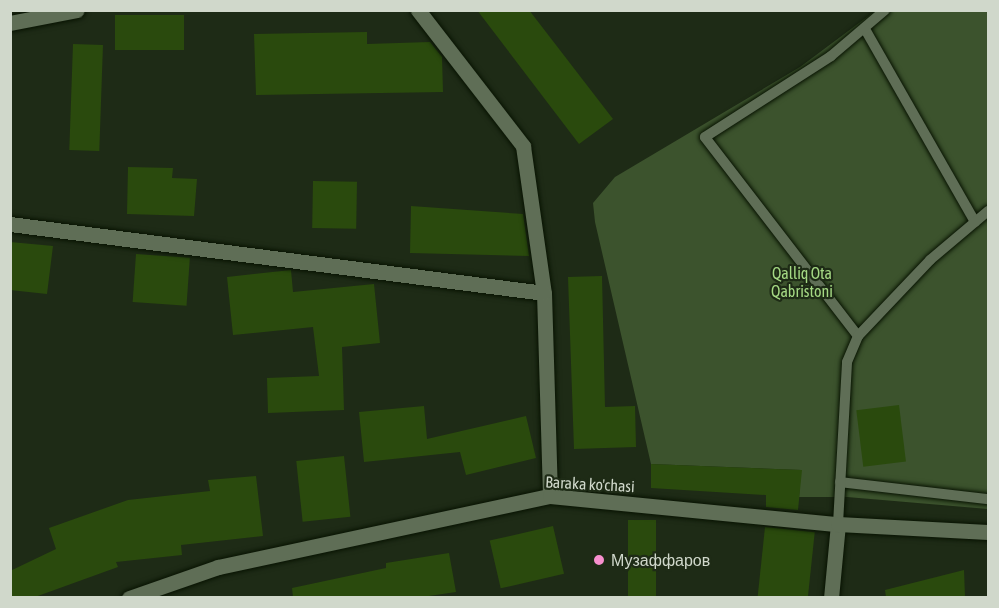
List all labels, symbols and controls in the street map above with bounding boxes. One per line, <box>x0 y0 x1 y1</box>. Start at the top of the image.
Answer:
park label: Qalliq Ota Qabristoni <box>771 263 833 301</box>
street label: Baraka ko'chasi <box>545 472 635 496</box>
place label: Музаффаров <box>611 550 710 570</box>
marker: Музаффаров <box>592 553 606 567</box>

